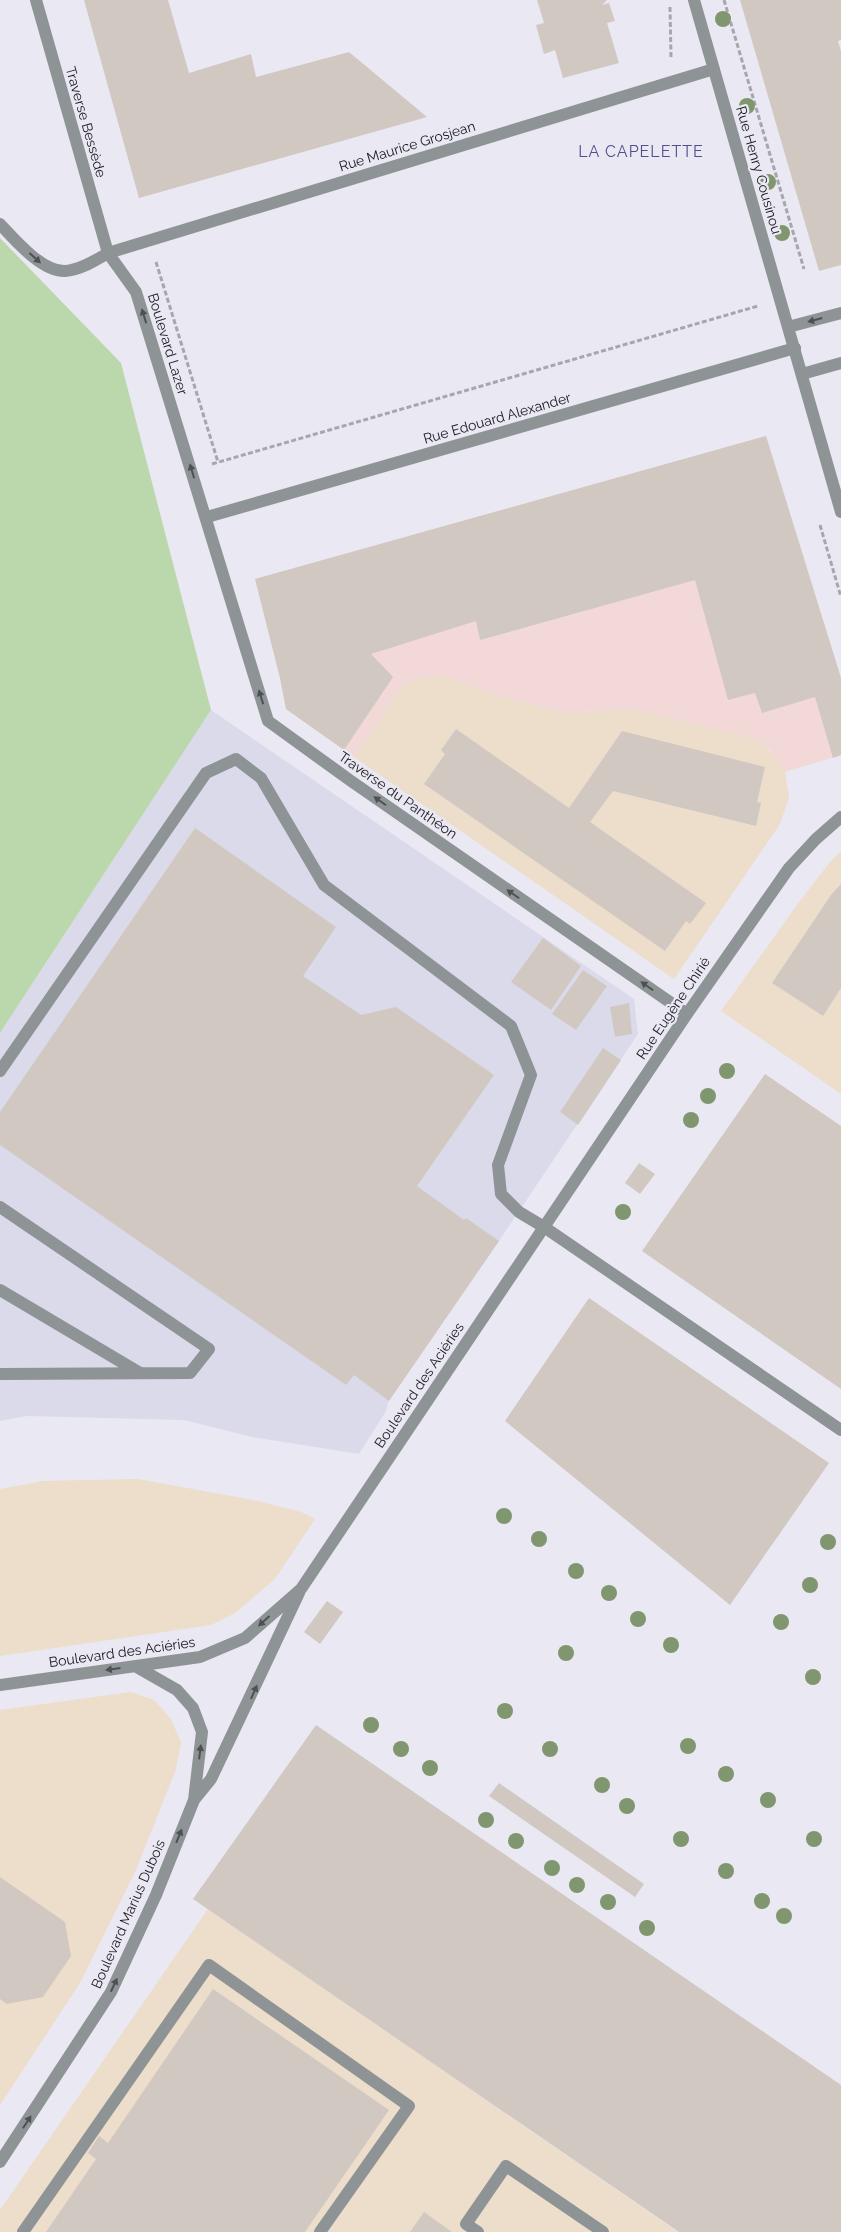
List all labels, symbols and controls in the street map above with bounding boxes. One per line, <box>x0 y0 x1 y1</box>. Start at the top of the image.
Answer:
street label: Traverse Bessède <box>63 65 109 179</box>
street label: Rue Henry Cousinou <box>733 104 785 236</box>
street label: Rue Maurice Grosjean <box>337 118 477 174</box>
district label: LA CAPELETTE <box>578 142 704 161</box>
one-way arrow <box>29 252 41 264</box>
street label: Boulevard Lazer <box>145 291 191 397</box>
one-way arrow <box>139 308 147 323</box>
one-way arrow <box>807 316 822 324</box>
street label: Rue Edouard Alexander <box>421 389 573 447</box>
one-way arrow <box>188 463 195 478</box>
one-way arrow <box>257 689 265 704</box>
street label: Traverse du Panthéon <box>336 748 460 842</box>
one-way arrow <box>373 796 387 806</box>
one-way arrow <box>507 889 520 899</box>
street label: Rue Eugène Chirié <box>633 954 713 1062</box>
one-way arrow <box>640 981 654 991</box>
street label: Boulevard des Aciéries <box>371 1319 467 1451</box>
one-way arrow <box>258 1616 271 1627</box>
street label: Boulevard des Aciéries <box>48 1634 196 1670</box>
one-way arrow <box>104 1665 120 1673</box>
one-way arrow <box>250 1685 258 1699</box>
one-way arrow <box>196 1743 204 1759</box>
one-way arrow <box>176 1829 184 1843</box>
street label: Boulevard Marius Dubois <box>88 1837 168 1991</box>
one-way arrow <box>110 1978 118 1992</box>
one-way arrow <box>23 2115 32 2129</box>

